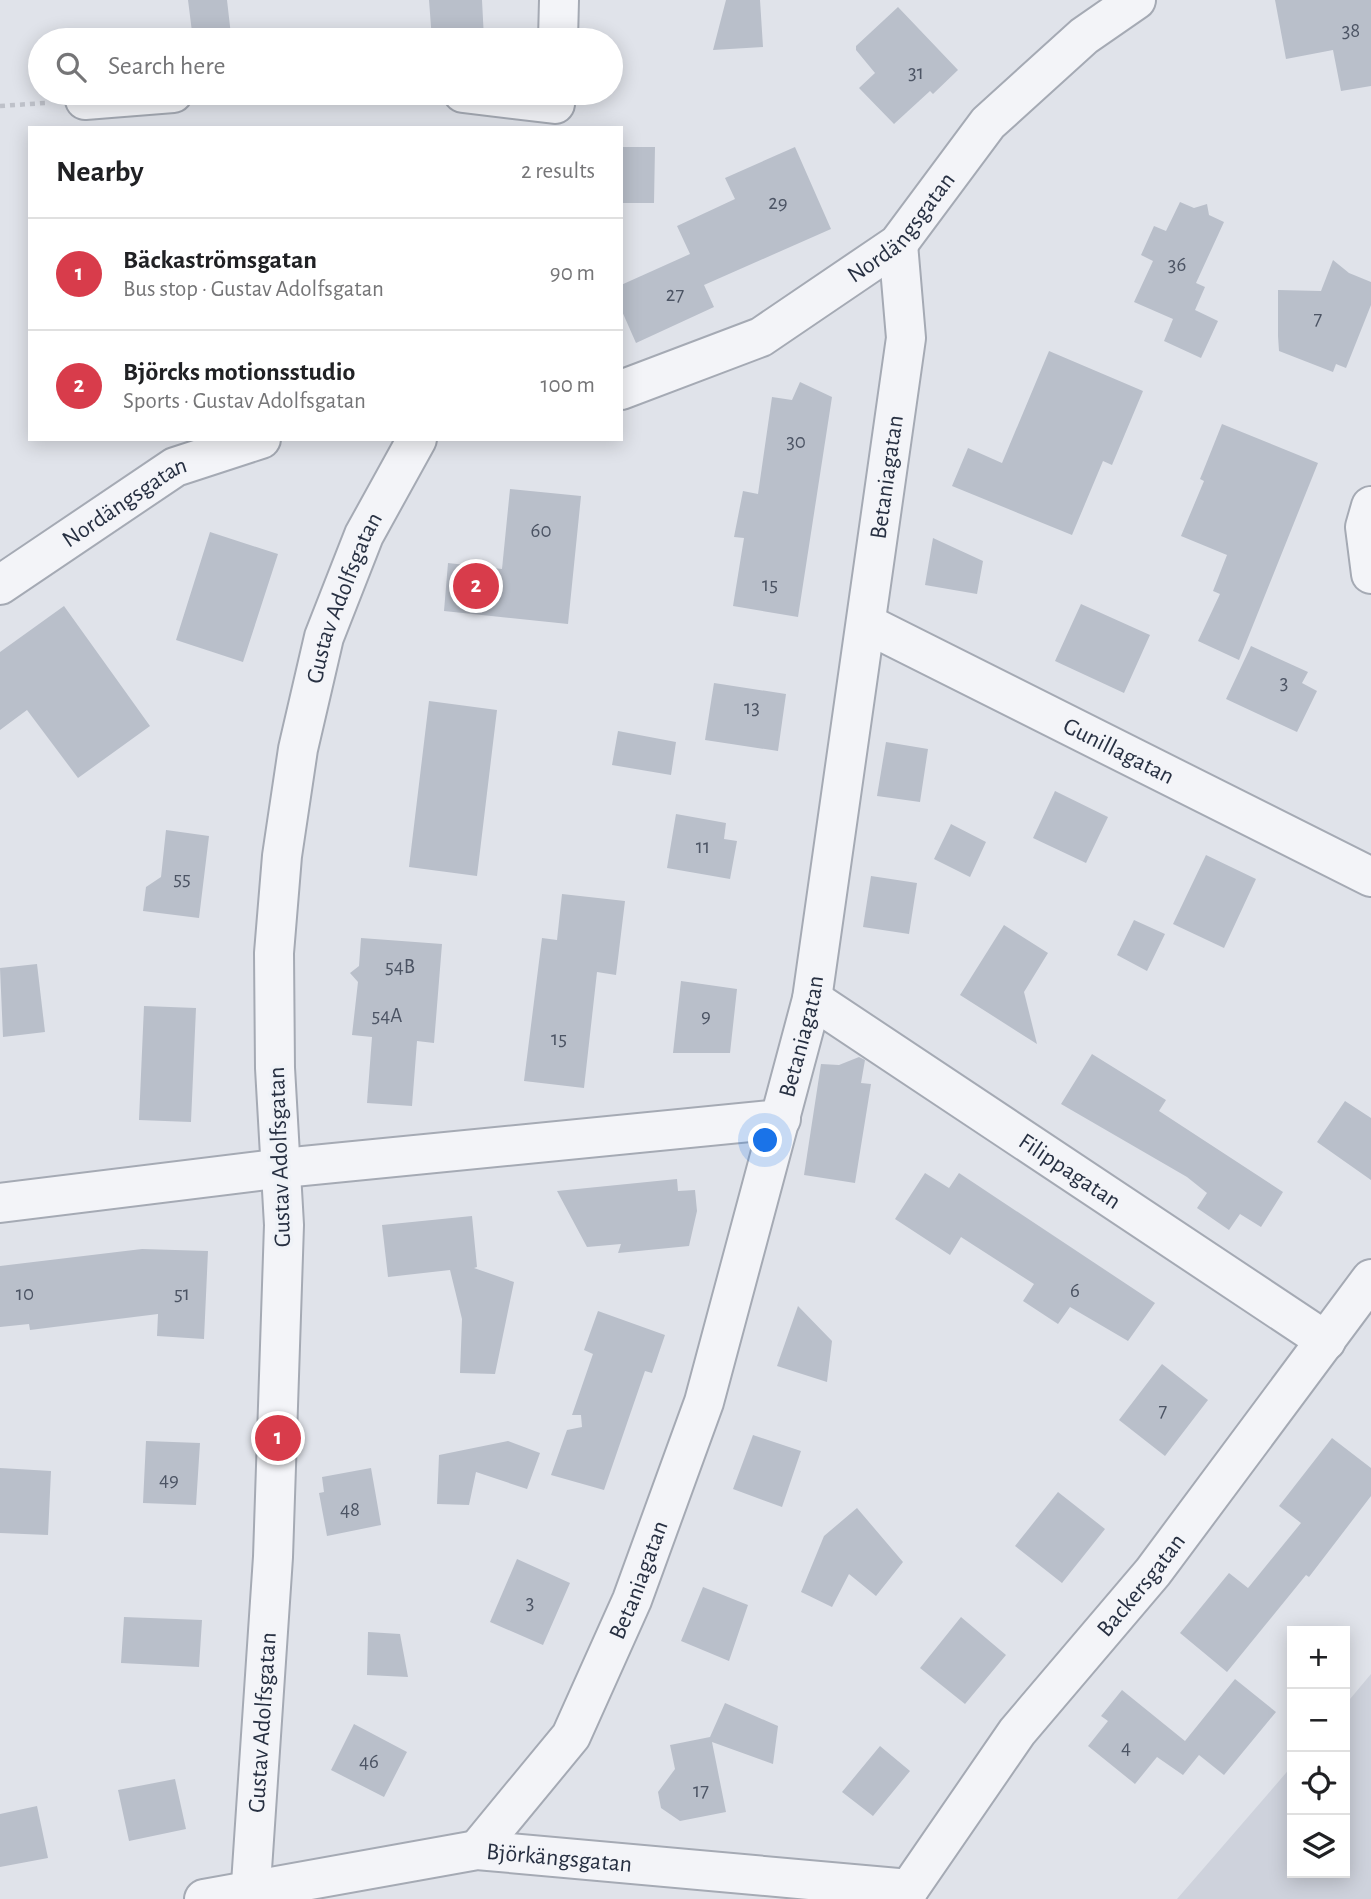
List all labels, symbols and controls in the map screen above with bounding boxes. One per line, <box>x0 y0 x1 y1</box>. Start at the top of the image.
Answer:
house number: 38 <box>1342 20 1360 41</box>
search box <box>28 28 623 105</box>
icon: search <box>52 48 90 86</box>
text: Search here <box>108 53 226 79</box>
house number: 31 <box>908 62 924 83</box>
text: Nearby <box>56 157 144 187</box>
text: 2 results <box>521 160 595 183</box>
street label: Nordängsgatan <box>843 168 960 288</box>
house number: 29 <box>768 192 788 213</box>
text: Bäckaströmsgatan <box>123 247 317 273</box>
house number: 36 <box>1168 254 1186 275</box>
text: 1 <box>75 262 83 285</box>
text: 90 m <box>550 262 595 285</box>
text: Bus stop · Gustav Adolfsgatan <box>123 278 384 301</box>
house number: 27 <box>666 284 684 305</box>
house number: 7 <box>1314 308 1323 329</box>
text: Björcks motionsstudio <box>123 359 355 385</box>
text: 2 <box>74 374 84 397</box>
text: 100 m <box>541 374 595 397</box>
text: Sports · Gustav Adolfsgatan <box>123 390 366 413</box>
street label: Betaniagatan <box>867 414 908 541</box>
house number: 30 <box>786 431 806 452</box>
street label: Nordängsgatan <box>58 453 190 552</box>
street label: Gustav Adolfsgatan <box>303 509 387 686</box>
house number: 60 <box>531 520 551 541</box>
pin: 2 <box>453 560 499 612</box>
house number: 15 <box>762 574 778 595</box>
house number: 3 <box>1280 672 1288 693</box>
house number: 13 <box>744 697 760 718</box>
street label: Gunillagatan <box>1059 714 1178 789</box>
house number: 11 <box>696 836 710 857</box>
house number: 55 <box>173 868 191 889</box>
house number: 54B <box>385 956 415 977</box>
street label: Betaniagatan <box>775 974 828 1100</box>
house number: 54A <box>371 1005 403 1026</box>
house number: 9 <box>701 1005 711 1026</box>
house number: 15 <box>551 1028 567 1049</box>
street label: Gustav Adolfsgatan <box>265 1066 295 1248</box>
your location <box>748 1123 782 1157</box>
street label: Filippagatan <box>1014 1129 1125 1214</box>
house number: 6 <box>1070 1280 1080 1301</box>
house number: 10 <box>16 1283 34 1304</box>
house number: 51 <box>174 1283 190 1304</box>
house number: 7 <box>1159 1400 1168 1421</box>
pin: 1 <box>255 1412 301 1464</box>
house number: 49 <box>159 1469 179 1490</box>
house number: 48 <box>340 1499 360 1520</box>
street label: Betaniagatan <box>605 1518 673 1643</box>
street label: Backersgatan <box>1093 1529 1190 1641</box>
house number: 3 <box>526 1592 534 1613</box>
map controls <box>1287 1626 1350 1878</box>
button: + <box>1287 1626 1350 1689</box>
street label: Gustav Adolfsgatan <box>245 1631 281 1813</box>
button: − <box>1287 1689 1350 1752</box>
house number: 4 <box>1121 1737 1131 1758</box>
house number: 46 <box>359 1751 379 1772</box>
button: locate <box>1287 1752 1350 1815</box>
house number: 17 <box>693 1780 709 1801</box>
button: layers <box>1287 1815 1350 1878</box>
street label: Björkängsgatan <box>485 1840 633 1877</box>

